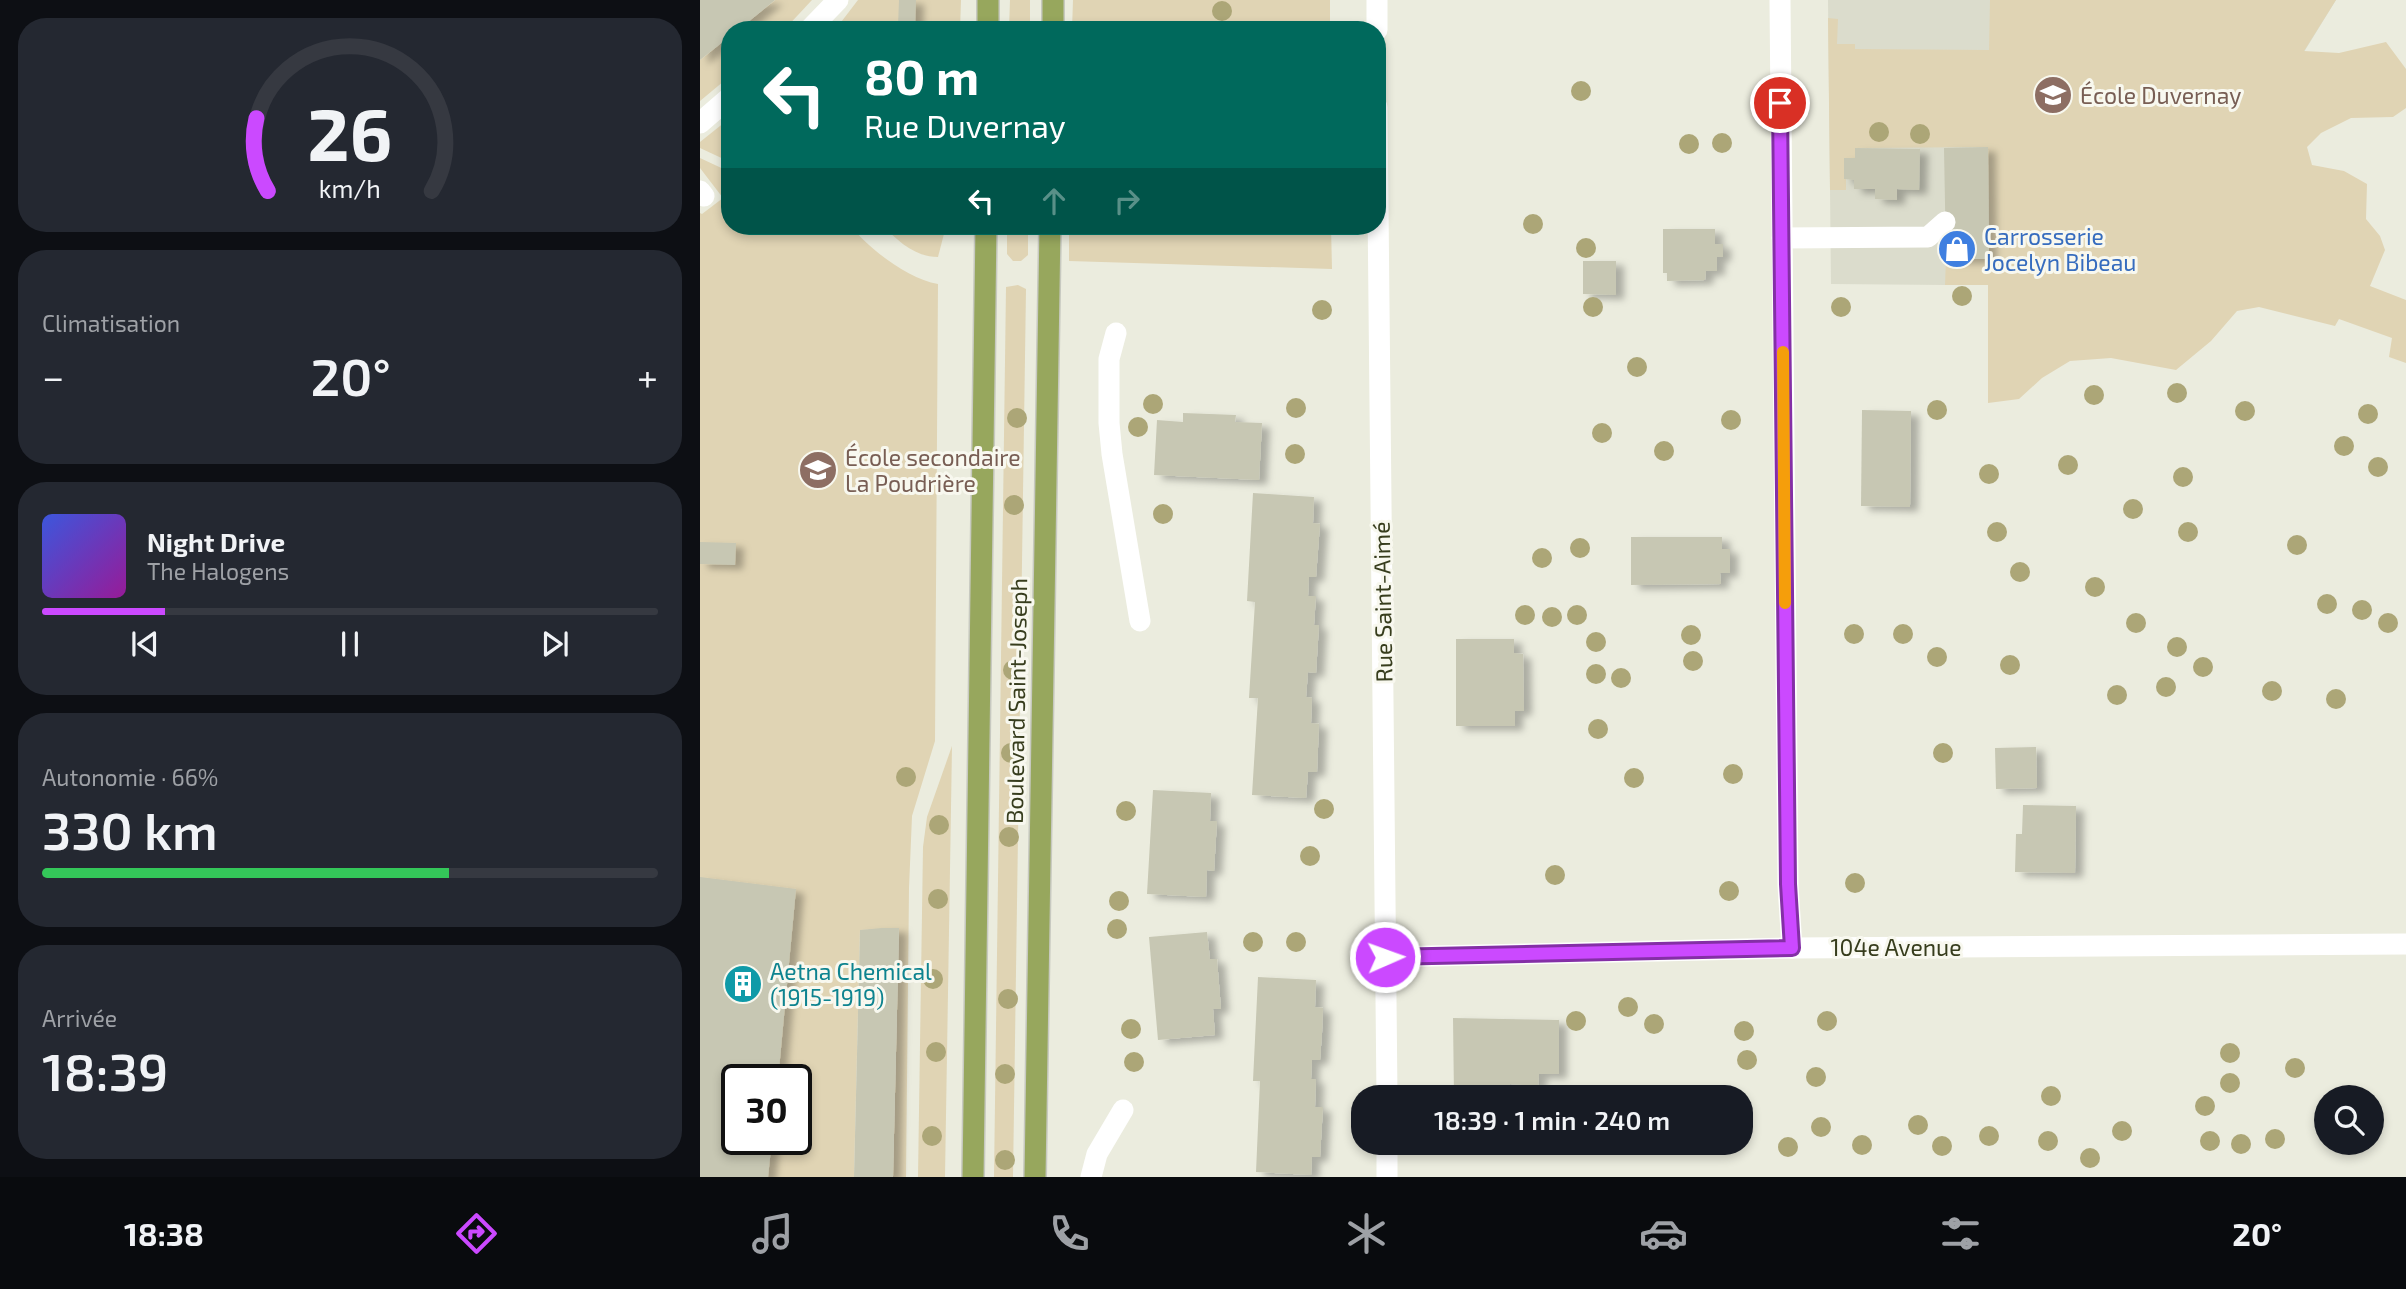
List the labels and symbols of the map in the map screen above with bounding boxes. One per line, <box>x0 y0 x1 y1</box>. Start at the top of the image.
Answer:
pin <box>1750 73 1810 133</box>
school or university icon: École Duvernay <box>2032 74 2074 116</box>
place label: École Duvernay <box>2080 81 2241 109</box>
place label: Carrosserie Jocelyn Bibeau <box>1984 222 2136 276</box>
shop icon: Carrosserie Jocelyn Bibeau <box>1936 228 1978 270</box>
place label: École secondaire La Poudrière <box>845 443 1021 497</box>
school or university icon: École secondaire La Poudrière <box>797 449 839 491</box>
street label: Rue Saint-Aimé <box>1367 521 1397 683</box>
street label: Boulevard Saint-Joseph <box>1000 578 1032 824</box>
position arrow <box>1348 920 1422 994</box>
street label: 104e Avenue <box>1830 933 1962 961</box>
place label: Aetna Chemical (1915-1919) <box>770 957 932 1011</box>
building icon: Aetna Chemical (1915-1919) <box>722 963 764 1005</box>
speed limit sign: 30 <box>721 1064 812 1155</box>

